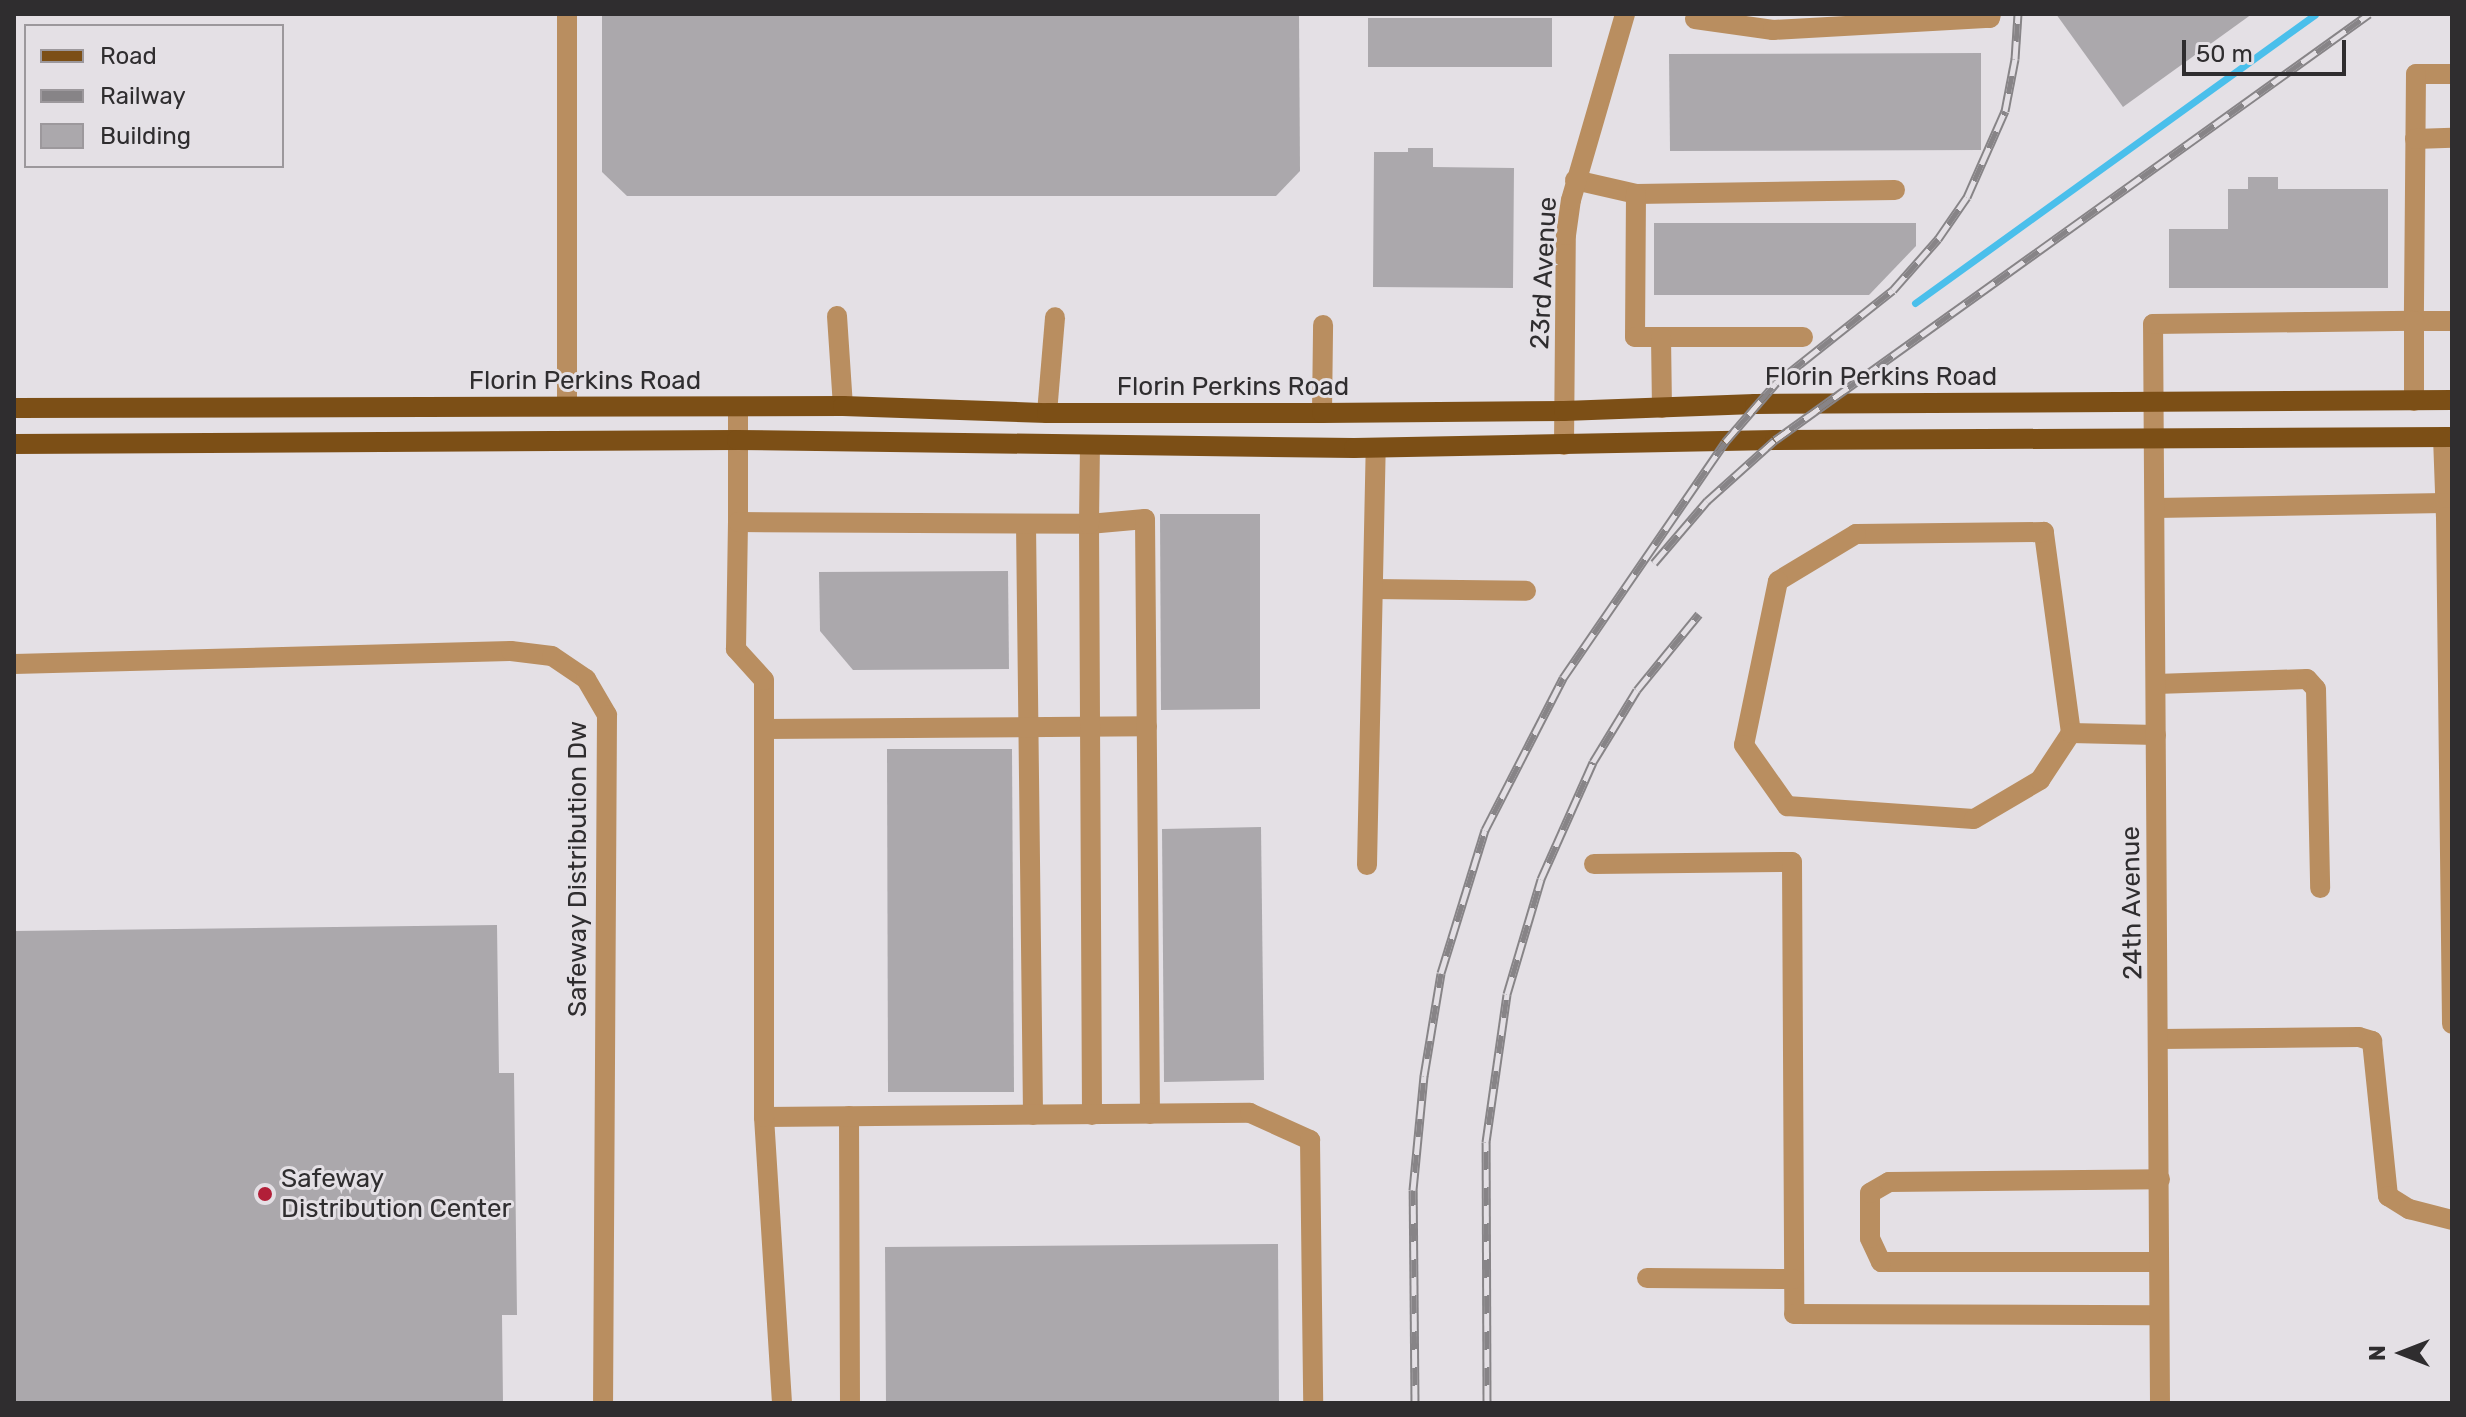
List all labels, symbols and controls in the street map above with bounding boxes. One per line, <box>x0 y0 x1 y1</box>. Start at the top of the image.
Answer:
legend <box>24 24 284 168</box>
scale bar <box>2186 24 2350 74</box>
text: 50 m <box>2196 40 2253 68</box>
text: Road <box>100 42 157 70</box>
text: Railway <box>100 82 186 110</box>
text: Building <box>100 122 191 150</box>
street label: 23rd Avenue <box>1524 196 1564 350</box>
street label: Florin Perkins Road <box>1765 361 1997 393</box>
street label: Florin Perkins Road <box>469 365 701 397</box>
street label: Florin Perkins Road <box>1117 371 1349 403</box>
street label: Safeway Distribution Dw <box>562 721 594 1017</box>
street label: 24th Avenue <box>2115 825 2149 981</box>
place label: Safeway Distribution Center <box>281 1163 511 1224</box>
marker: Safeway Distribution Center <box>256 1185 274 1203</box>
north arrow <box>2362 1313 2442 1393</box>
text: N <box>2364 1345 2391 1361</box>

